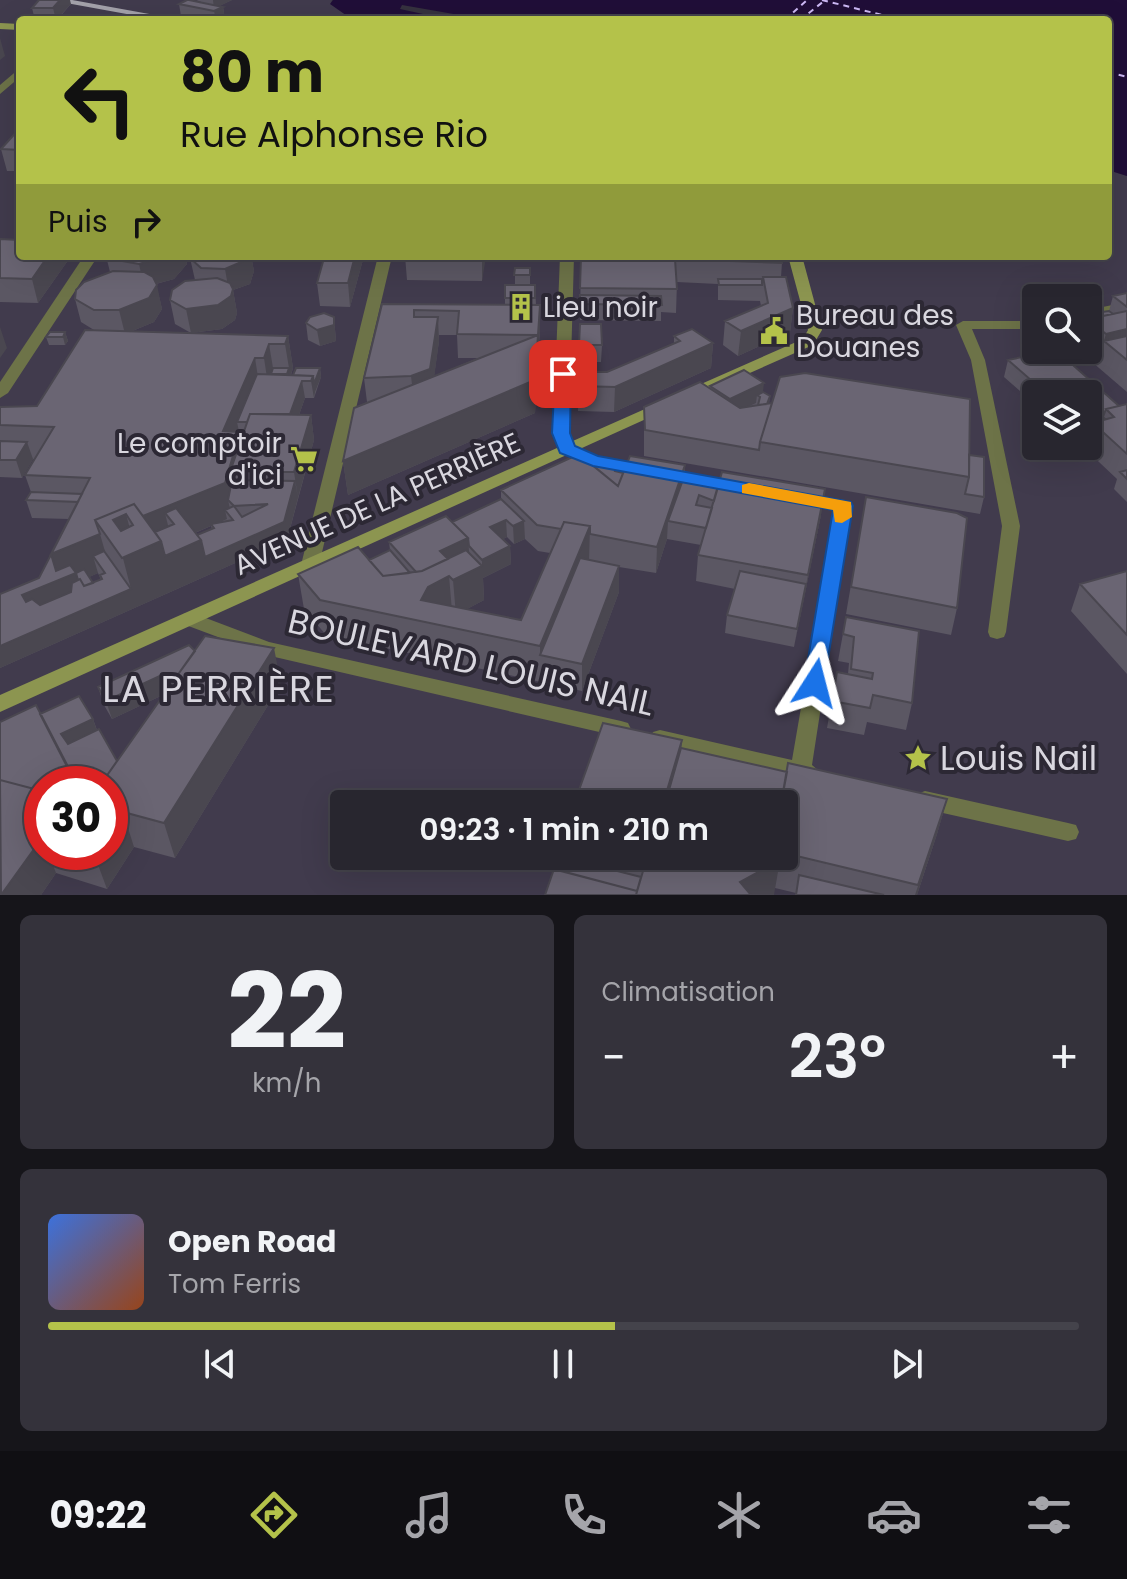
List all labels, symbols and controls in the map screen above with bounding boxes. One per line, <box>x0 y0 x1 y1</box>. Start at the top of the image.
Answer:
text: 80 m <box>180 33 324 112</box>
icon: left <box>48 48 152 152</box>
text: Rue Alphonse Rio <box>180 109 488 160</box>
text: Puis <box>48 200 108 243</box>
icon: right <box>124 200 168 244</box>
map controls <box>1022 284 1102 460</box>
button: search <box>1022 284 1102 364</box>
place label: Lieu noir <box>543 288 658 327</box>
building icon: Lieu noir <box>506 292 536 322</box>
place label: Bureau des Douanes <box>796 296 954 367</box>
public building icon: Bureau des Douanes <box>759 316 789 346</box>
pin <box>529 340 597 408</box>
icon: arrive <box>541 352 585 396</box>
button: layers <box>1022 380 1102 460</box>
street label: AVENUE DE LA PERRIÈRE <box>227 423 527 585</box>
place label: Le comptoir d'ici <box>117 424 282 495</box>
supermarket icon: Le comptoir d'ici <box>289 444 319 474</box>
street label: BOULEVARD LOUIS NAIL <box>283 597 659 728</box>
position arrow <box>773 641 857 725</box>
district label: LA PERRIÈRE <box>102 662 336 715</box>
place label: Louis Nail <box>940 734 1097 782</box>
place icon: Louis Nail <box>903 743 933 773</box>
speed limit sign: 30 <box>24 766 128 870</box>
text: 09:23 · 1 min · 210 m <box>419 808 709 851</box>
text: 22 <box>227 939 346 1084</box>
text: Climatisation <box>602 974 775 1010</box>
text: 23° <box>789 1015 886 1099</box>
text: − <box>602 1027 626 1088</box>
text: + <box>1049 1027 1079 1088</box>
text: km/h <box>252 1065 321 1101</box>
text: Open Road <box>168 1220 336 1263</box>
text: Tom Ferris <box>168 1266 301 1302</box>
icon: previous <box>198 1342 242 1386</box>
icon: pause <box>541 1342 585 1386</box>
icon: next <box>885 1342 929 1386</box>
icon: directions <box>246 1487 302 1543</box>
icon: music <box>401 1487 457 1543</box>
icon: phone <box>556 1487 612 1543</box>
icon: climate <box>711 1487 767 1543</box>
icon: car <box>866 1487 922 1543</box>
icon: filters <box>1021 1487 1077 1543</box>
text: 09:22 <box>50 1490 147 1541</box>

